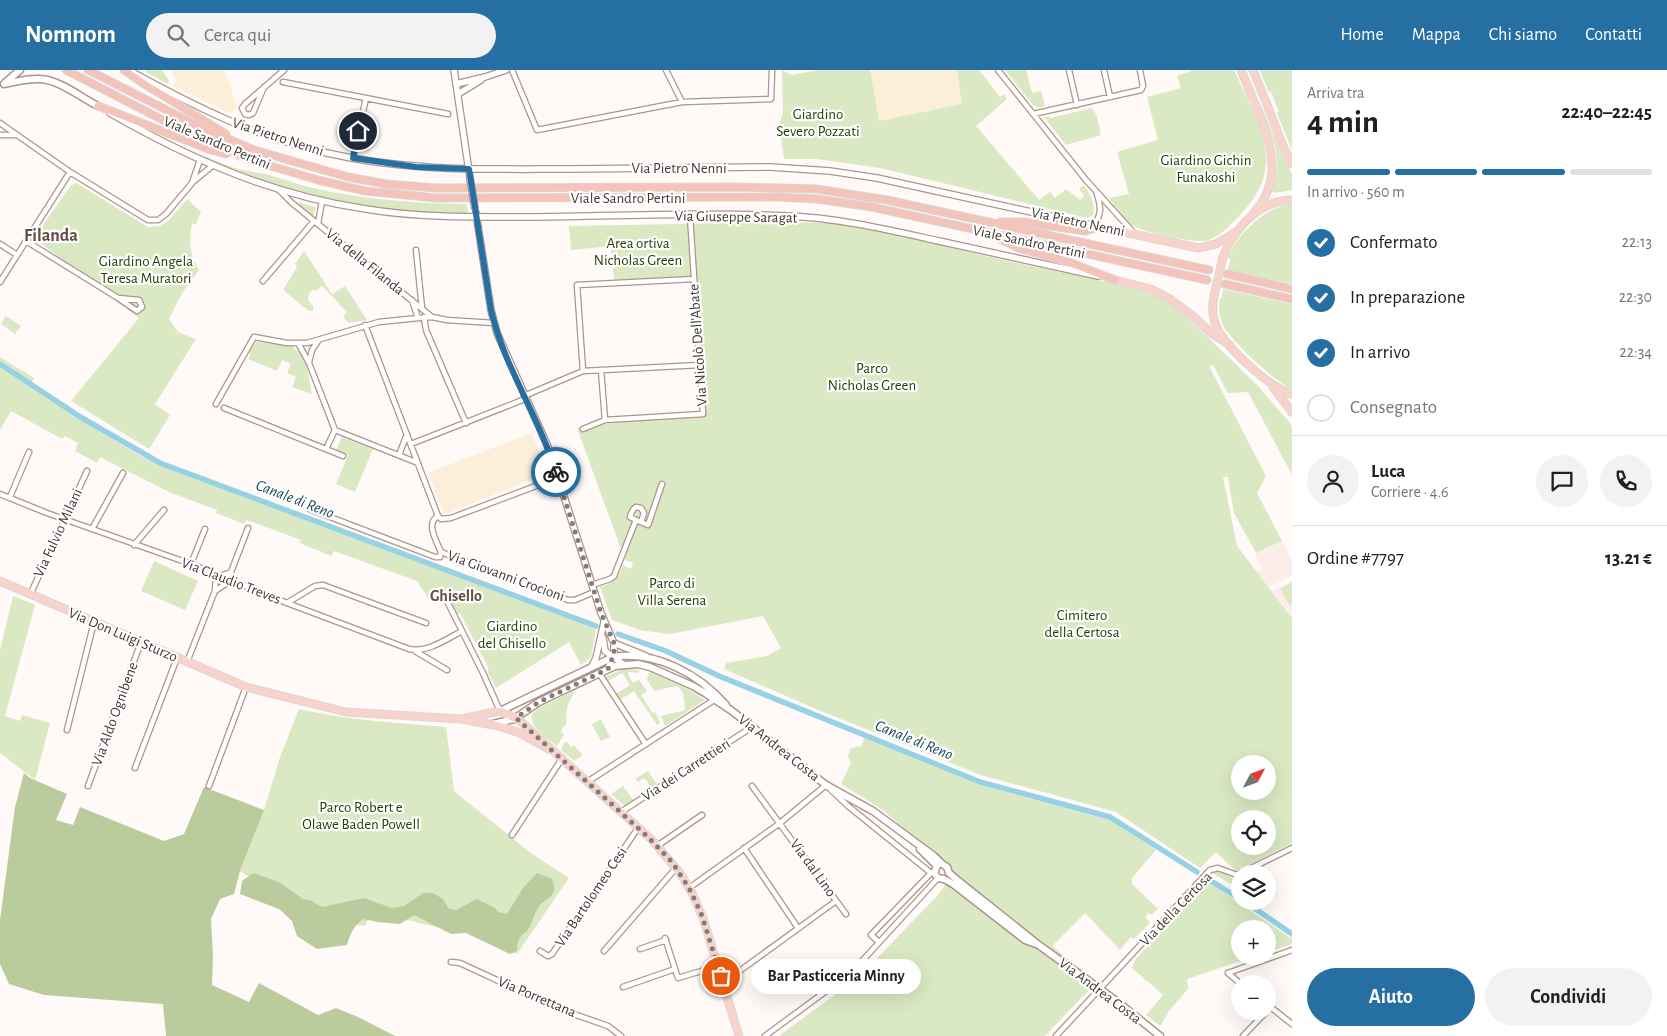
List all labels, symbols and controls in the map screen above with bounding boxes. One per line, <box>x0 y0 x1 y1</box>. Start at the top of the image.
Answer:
search box <box>146 13 496 58</box>
icon: search <box>164 21 192 49</box>
text: Nomnom <box>25 23 116 47</box>
text: Cerca qui <box>204 26 271 45</box>
text: Home <box>1340 26 1384 44</box>
text: Mappa <box>1412 26 1461 44</box>
text: Chi siamo <box>1489 26 1557 44</box>
text: Contatti <box>1585 26 1642 44</box>
text: Arriva tra <box>1307 85 1364 101</box>
text: 22:40–22:45 <box>1562 103 1652 122</box>
text: 4 min <box>1307 106 1379 138</box>
park label: Giardino Severo Pozzati <box>776 107 860 139</box>
pin <box>337 110 379 152</box>
street label: Viale Sandro Pertini <box>161 114 273 172</box>
street label: Via Pietro Nenni <box>230 115 326 159</box>
icon: home <box>344 117 372 145</box>
park label: Giardino Gichin Funakoshi <box>1161 153 1251 185</box>
street label: Via Pietro Nenni <box>631 161 727 176</box>
text: In arrivo · 560 m <box>1307 184 1405 200</box>
street label: Viale Sandro Pertini <box>571 191 685 206</box>
street label: Via Pietro Nenni <box>1030 205 1126 239</box>
street label: Via Giuseppe Saragat <box>674 208 798 226</box>
street label: Viale Sandro Pertini <box>971 223 1087 261</box>
street label: Via della Filanda <box>323 226 407 298</box>
district label: Filanda <box>24 227 78 245</box>
icon: check <box>1307 229 1335 257</box>
text: Confermato <box>1350 233 1438 252</box>
text: 22:13 <box>1622 234 1652 250</box>
park label: Area ortiva Nicholas Green <box>594 236 682 268</box>
park label: Giardino Angela Teresa Muratori <box>99 254 193 286</box>
street label: Via Nicolò Dell'Abate <box>686 283 710 407</box>
icon: check <box>1307 284 1335 312</box>
text: In preparazione <box>1350 288 1465 307</box>
text: 22:30 <box>1619 289 1652 305</box>
icon: check <box>1307 339 1335 367</box>
text: In arrivo <box>1350 343 1410 362</box>
text: 22:34 <box>1619 344 1652 360</box>
park label: Parco Nicholas Green <box>828 361 916 393</box>
text: Consegnato <box>1350 398 1437 417</box>
courier <box>531 447 581 497</box>
button: person <box>1307 455 1359 507</box>
button: chat <box>1536 455 1588 507</box>
button: phone <box>1600 455 1652 507</box>
icon: bike <box>542 458 570 486</box>
text: Luca <box>1371 462 1405 481</box>
water label: Canale di Reno <box>254 477 337 521</box>
text: Corriere · 4.6 <box>1371 484 1449 500</box>
street label: Via Fulvio Milani <box>31 486 85 580</box>
street label: Via Giovanni Crocioni <box>446 548 566 604</box>
text: Ordine #7797 <box>1307 549 1404 568</box>
text: 13.21 € <box>1605 549 1652 568</box>
street label: Via Claudio Treves <box>179 555 283 607</box>
park label: Parco di Villa Serena <box>637 576 707 608</box>
district label: Ghisello <box>430 588 482 604</box>
street label: Via Don Luigi Sturzo <box>66 605 180 665</box>
park label: Cimitero della Certosa <box>1044 608 1120 640</box>
park label: Giardino del Ghisello <box>478 619 546 651</box>
street label: Via Aldo Ognibene <box>89 660 141 768</box>
street label: Via Andrea Costa <box>735 712 823 784</box>
water label: Canale di Reno <box>873 717 956 763</box>
street label: Via dei Carrettieri <box>639 736 733 804</box>
north arrow <box>1231 755 1276 800</box>
map controls <box>1231 755 1276 1020</box>
park label: Parco Robert e Olawe Baden Powell <box>302 800 420 832</box>
button: locate <box>1231 810 1276 855</box>
street label: Via dal Lino <box>787 836 839 900</box>
street label: Via Bartolomeo Cesi <box>552 845 630 949</box>
button: layers <box>1231 865 1276 910</box>
street label: Via della Certosa <box>1137 869 1215 949</box>
button: + <box>1231 920 1276 965</box>
pin <box>700 955 742 997</box>
street label: Via Andrea Costa <box>1056 955 1144 1027</box>
callout: Bar Pasticceria Minny <box>751 958 921 994</box>
icon: bag <box>707 962 735 990</box>
text: Bar Pasticceria Minny <box>767 968 905 984</box>
button: Aiuto <box>1307 968 1475 1026</box>
button: Condividi <box>1485 968 1652 1026</box>
street label: Via Porrettana <box>496 974 578 1020</box>
button: − <box>1231 975 1276 1020</box>

